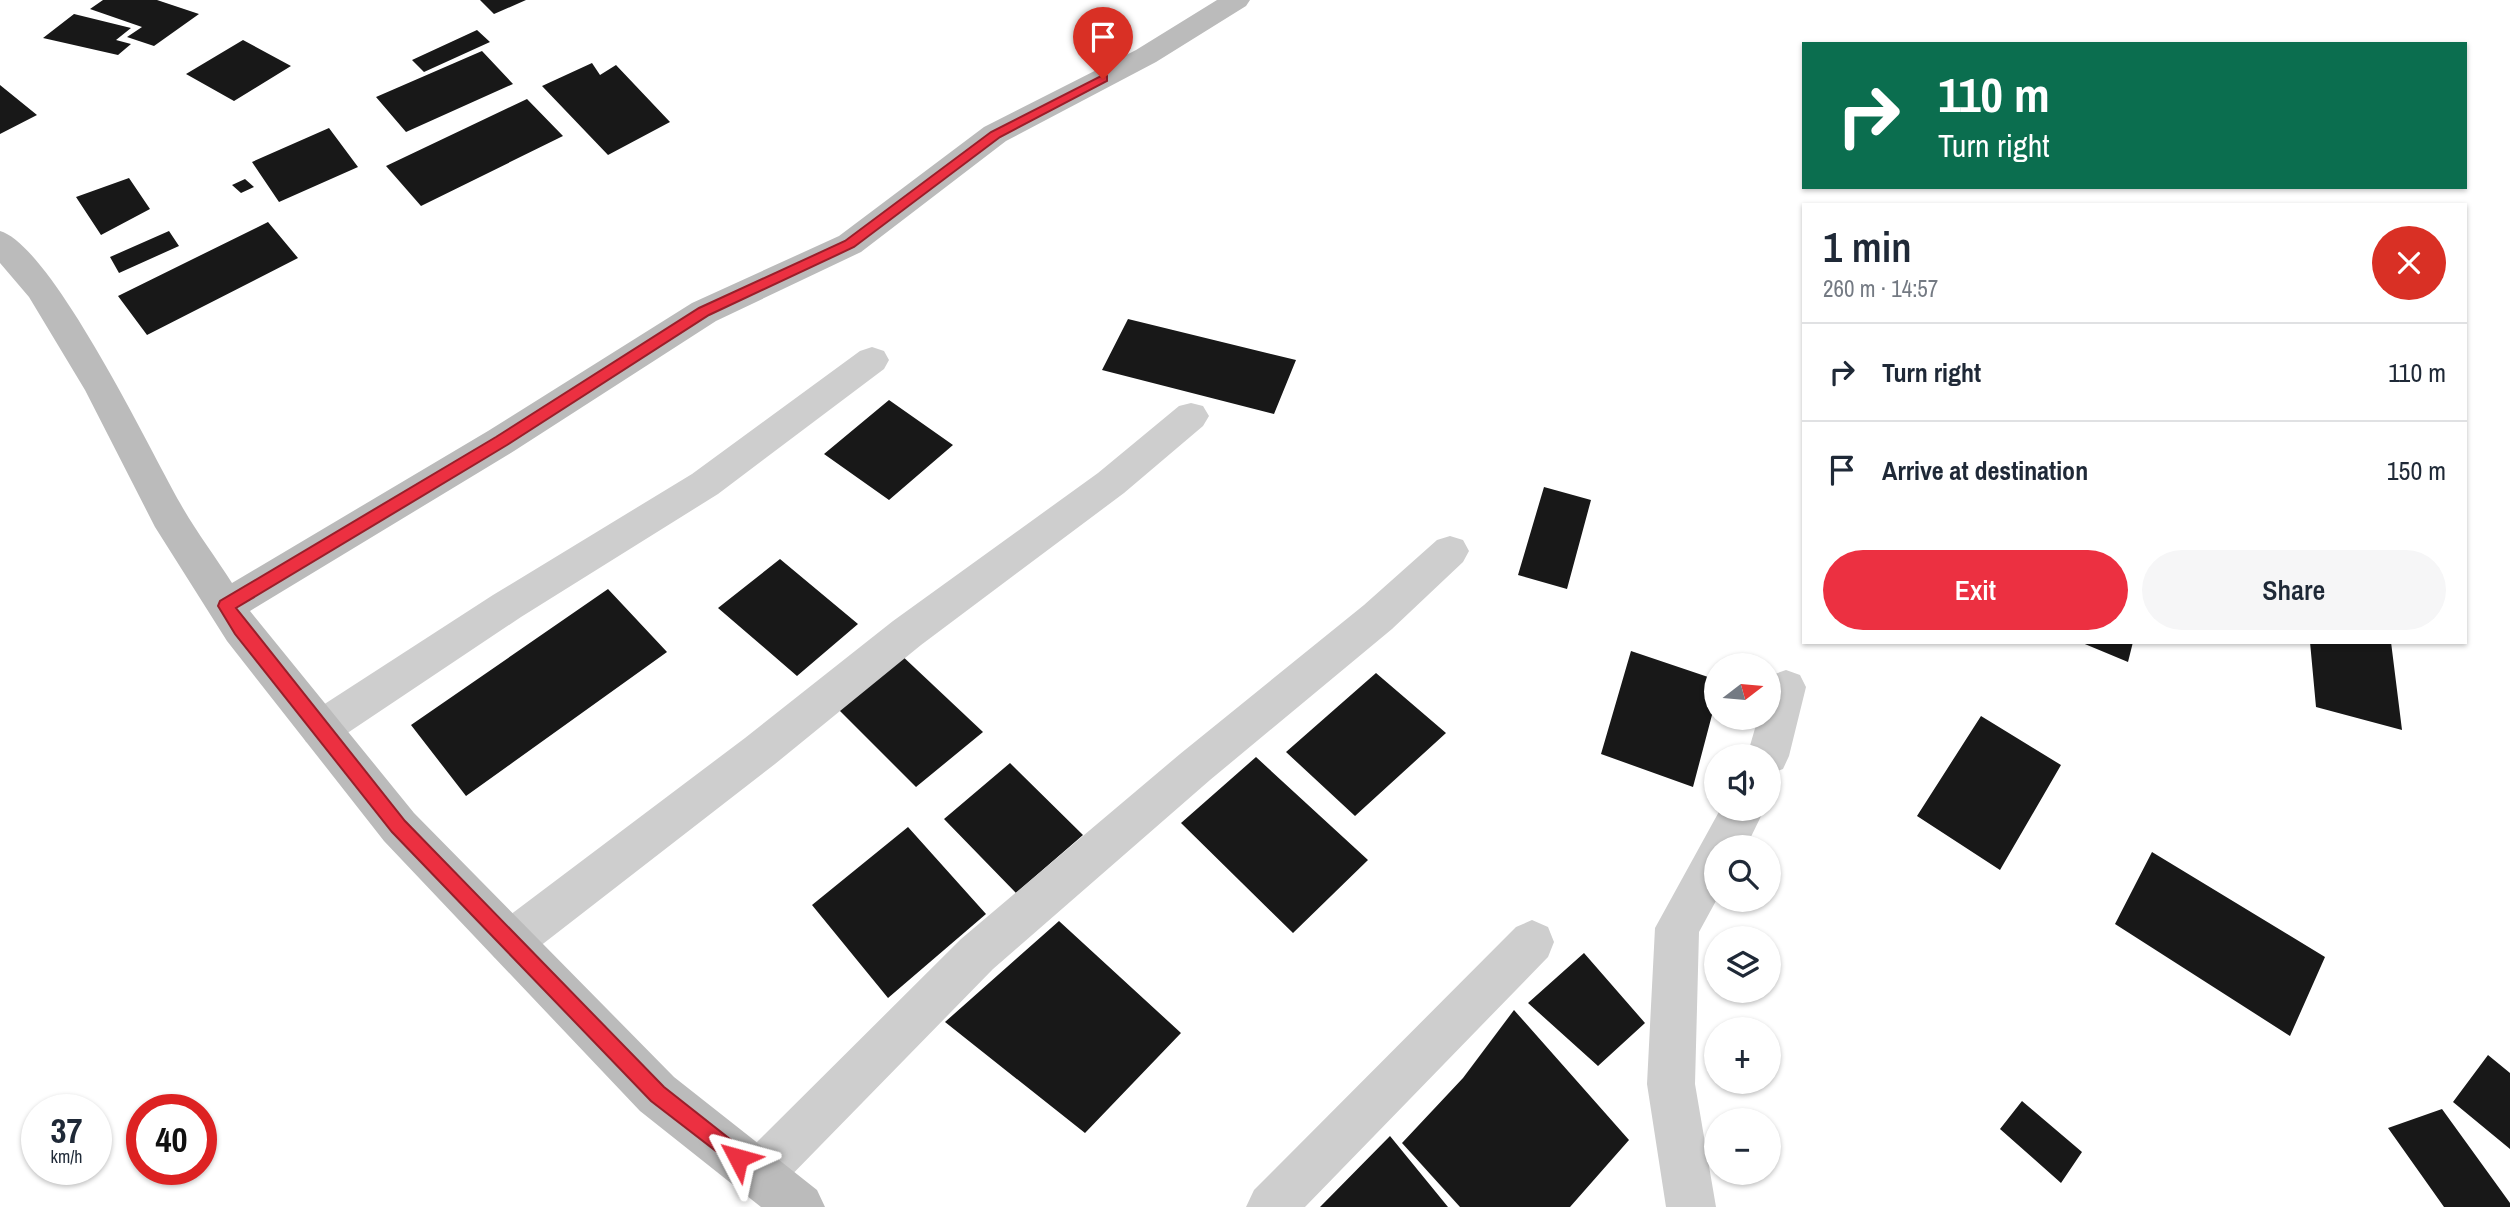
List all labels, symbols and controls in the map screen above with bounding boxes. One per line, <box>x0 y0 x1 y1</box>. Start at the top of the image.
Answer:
pin <box>1073 7 1133 79</box>
icon: arrive <box>1084 18 1122 56</box>
text: 110 m <box>1938 61 2050 127</box>
icon: right <box>1823 70 1914 161</box>
text: Turn right <box>1938 124 2050 167</box>
text: 1 min <box>1823 219 1912 275</box>
button: close <box>2372 226 2446 300</box>
text: 260 m · 14:57 <box>1823 273 1938 304</box>
icon: right <box>1823 353 1861 391</box>
text: Turn right <box>1882 355 1981 390</box>
text: 110 m <box>2388 355 2446 390</box>
icon: arrive <box>1823 451 1861 489</box>
text: Arrive at destination <box>1882 453 2088 488</box>
text: 150 m <box>2387 453 2446 488</box>
button: Exit <box>1823 550 2128 630</box>
button: Share <box>2142 550 2446 630</box>
north arrow <box>1704 653 1782 730</box>
map controls <box>1704 653 1781 1185</box>
button: sound <box>1704 744 1781 821</box>
button: search <box>1704 835 1781 912</box>
button: layers <box>1704 926 1781 1003</box>
button: + <box>1704 1017 1781 1094</box>
speed limit sign: 40 <box>126 1094 217 1185</box>
text: 37 <box>51 1107 82 1154</box>
button: − <box>1704 1108 1781 1185</box>
position arrow <box>701 1121 775 1195</box>
text: km/h <box>51 1144 83 1169</box>

